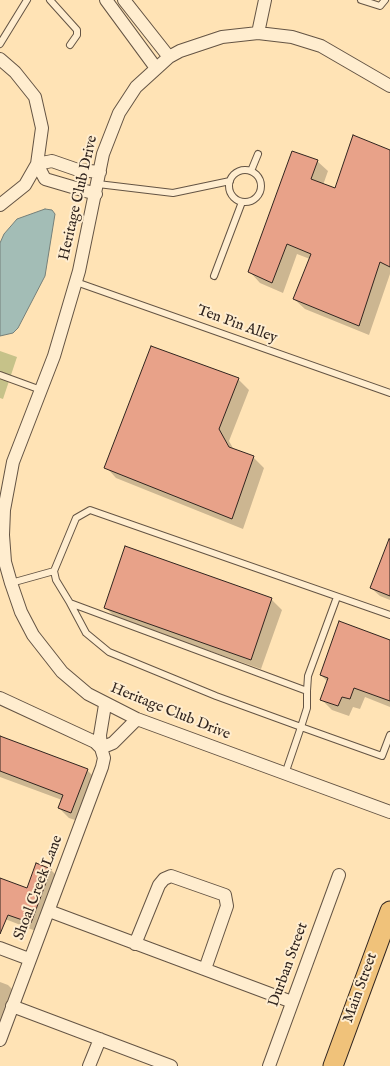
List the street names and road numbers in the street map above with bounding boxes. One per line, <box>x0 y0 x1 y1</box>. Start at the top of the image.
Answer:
street label: Heritage Club Drive <box>56 134 102 262</box>
street label: Ten Pin Alley <box>194 302 280 348</box>
street label: Heritage Club Drive <box>107 680 233 744</box>
street label: Shoal Creek Lane <box>11 833 67 943</box>
street label: Durban Street <box>265 920 313 1010</box>
street label: Main Street <box>340 951 382 1025</box>

